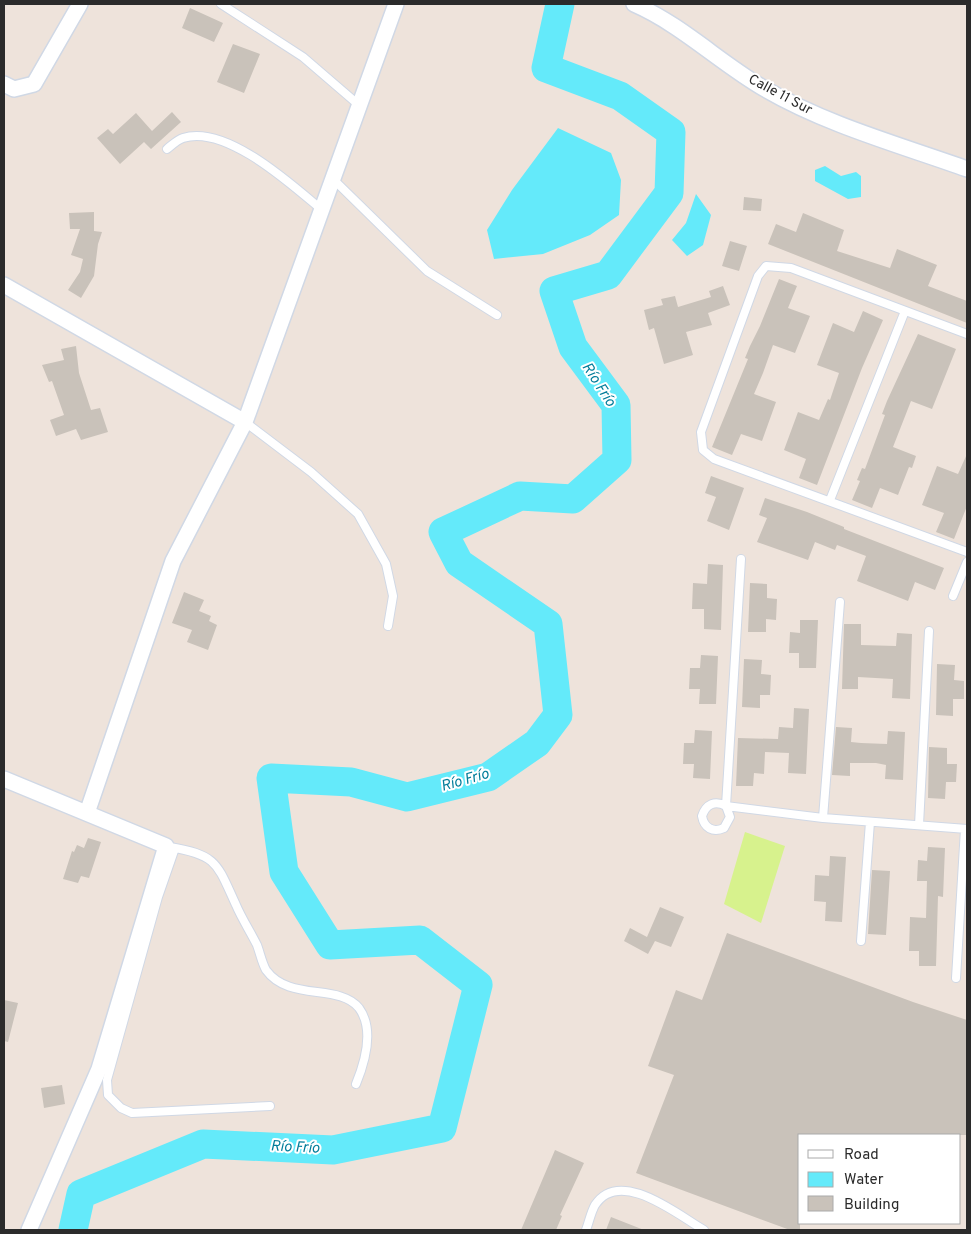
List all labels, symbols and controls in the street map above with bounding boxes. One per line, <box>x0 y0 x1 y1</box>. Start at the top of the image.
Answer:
street label: Calle 11 Sur <box>745 71 815 119</box>
water label: Río Frío <box>577 359 619 411</box>
water label: Río Frío <box>439 765 491 797</box>
legend <box>798 1134 961 1224</box>
water label: Río Frío <box>270 1137 320 1159</box>
text: Road <box>844 1146 879 1165</box>
text: Water <box>844 1171 884 1190</box>
text: Building <box>844 1196 899 1215</box>

